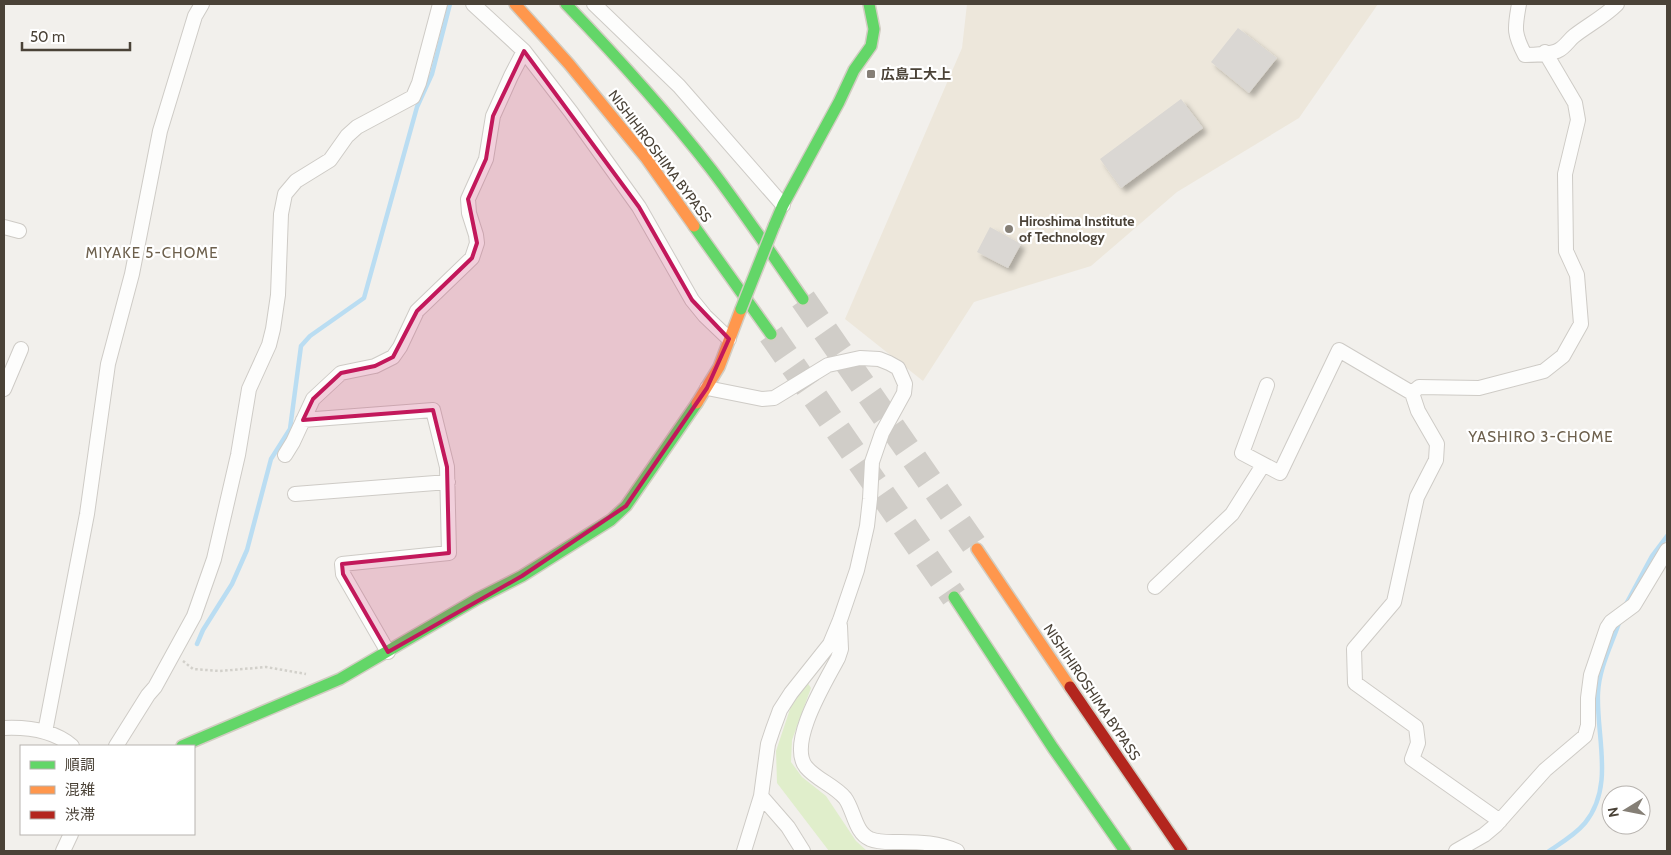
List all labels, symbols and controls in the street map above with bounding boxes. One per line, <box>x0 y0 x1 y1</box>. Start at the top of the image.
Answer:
scale bar <box>22 20 130 52</box>
text: 50 m <box>30 28 65 46</box>
place label: 広島工大上 <box>881 65 951 83</box>
marker: 広島工大上 <box>865 68 877 80</box>
street label: NISHIHIROSHIMA BYPASS <box>604 86 716 226</box>
place label: Hiroshima Institute of Technology <box>1019 212 1134 246</box>
marker: Hiroshima Institute of Technology <box>1003 223 1015 235</box>
district label: MIYAKE 5-CHOME <box>85 244 219 262</box>
district label: YASHIRO 3-CHOME <box>1467 428 1614 446</box>
street label: NISHIHIROSHIMA BYPASS <box>1040 620 1144 764</box>
legend <box>20 745 195 835</box>
text: 順調 <box>65 756 95 774</box>
text: 混雑 <box>65 781 95 799</box>
north arrow <box>1601 785 1651 835</box>
text: 渋滞 <box>65 806 95 824</box>
text: N <box>1603 806 1623 819</box>

